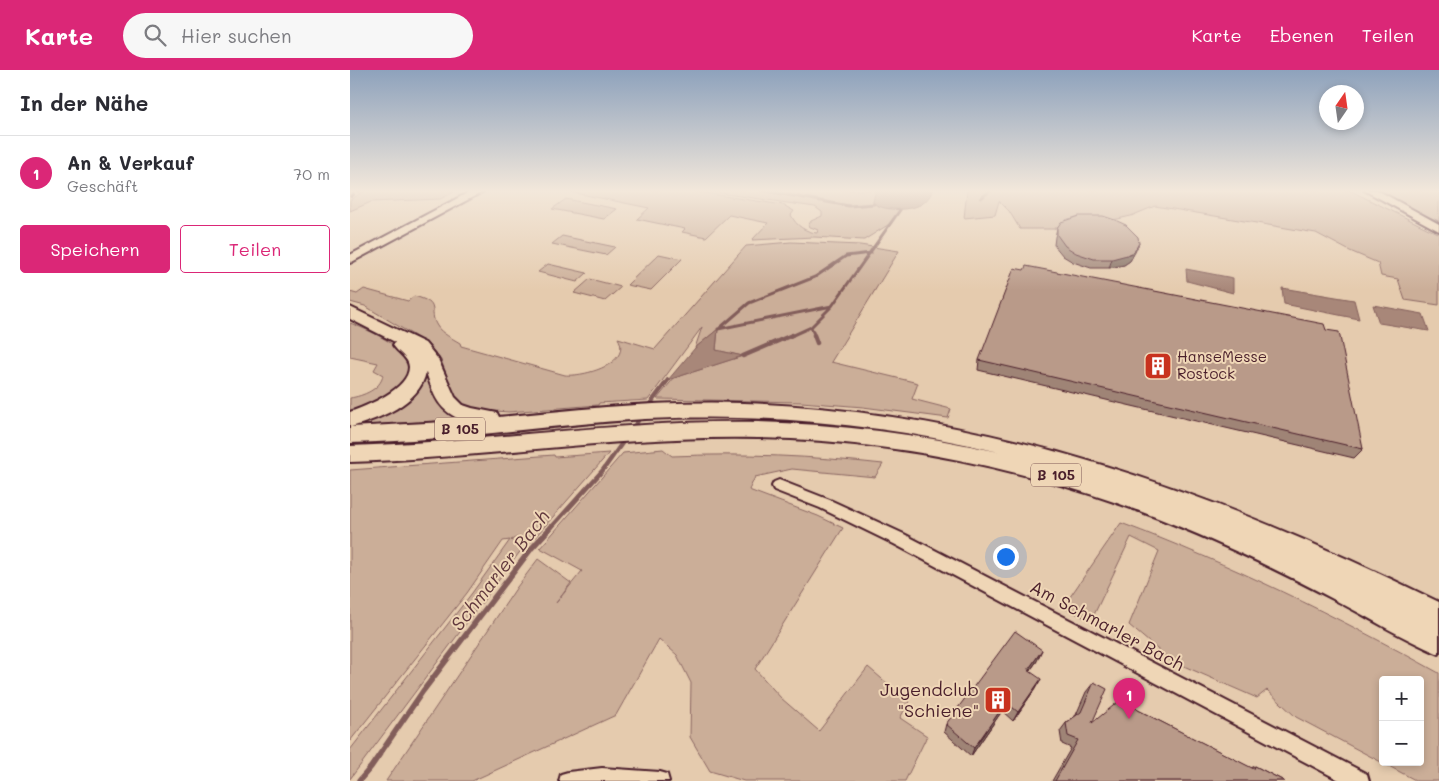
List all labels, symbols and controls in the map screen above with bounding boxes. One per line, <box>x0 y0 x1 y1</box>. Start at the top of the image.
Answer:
search box <box>123 13 473 58</box>
text: Karte <box>25 20 93 51</box>
icon: search <box>141 21 169 49</box>
text: Hier suchen <box>181 23 292 48</box>
text: Karte <box>1191 23 1242 47</box>
text: Ebenen <box>1270 23 1334 47</box>
text: Teilen <box>1362 23 1414 47</box>
north arrow <box>1319 85 1364 130</box>
text: In der Nähe <box>20 89 148 116</box>
text: An & Verkauf <box>67 150 194 175</box>
text: 1 <box>32 163 40 184</box>
text: 70 m <box>293 163 330 184</box>
text: Geschäft <box>67 175 138 196</box>
button: Speichern <box>20 225 170 273</box>
button: Teilen <box>180 225 330 273</box>
place label: HanseMesse Rostock <box>1177 346 1267 383</box>
building icon: HanseMesse Rostock <box>1143 351 1173 381</box>
road number: B 105 <box>435 418 485 440</box>
road number: B 105 <box>1031 464 1081 486</box>
water label: Schmarler Bach <box>445 504 555 635</box>
your location <box>993 544 1019 570</box>
street label: Am Schmarler Bach <box>1026 574 1189 676</box>
map controls <box>1379 676 1424 766</box>
button: + <box>1379 676 1424 721</box>
place label: Jugendclub "Schiene" <box>880 677 979 722</box>
pin: 1 <box>1113 678 1145 719</box>
building icon: Jugendclub "Schiene" <box>983 685 1013 715</box>
button: − <box>1379 721 1424 766</box>

